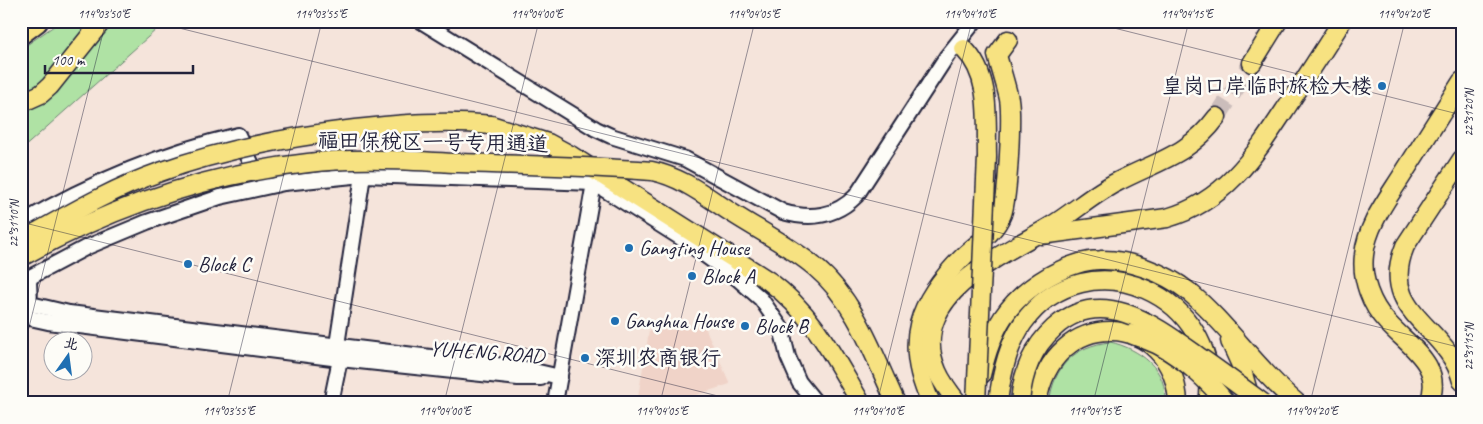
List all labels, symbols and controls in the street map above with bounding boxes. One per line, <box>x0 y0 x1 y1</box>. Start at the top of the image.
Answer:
text: 114°03'50"E <box>78 6 132 22</box>
text: 114°03'55"E <box>295 6 349 22</box>
text: 114°04'00"E <box>511 6 565 22</box>
text: 114°04'05"E <box>728 6 782 22</box>
text: 114°04'10"E <box>944 6 998 22</box>
text: 114°04'15"E <box>1161 6 1215 22</box>
text: 114°04'20"E <box>1378 6 1432 22</box>
scale bar <box>45 42 192 74</box>
text: 100 m <box>52 51 86 70</box>
place label: 皇岗口岸临时旅检大楼 <box>1162 73 1372 99</box>
marker: 皇岗口岸临时旅检大楼 <box>1376 80 1388 92</box>
text: 22°31'20"N <box>1461 88 1477 137</box>
street label: 福田保税区一号专用通道 <box>317 127 549 157</box>
text: 22°31'10"N <box>6 199 22 248</box>
place label: Gangting House <box>639 235 750 261</box>
marker: Gangting House <box>623 242 635 254</box>
place label: Block C <box>198 251 253 277</box>
marker: Block C <box>182 258 194 270</box>
place label: Block A <box>702 263 756 289</box>
marker: Block A <box>686 270 698 282</box>
place label: Ganghua House <box>625 308 734 334</box>
place label: Block B <box>755 313 810 339</box>
marker: Ganghua House <box>609 315 621 327</box>
marker: Block B <box>739 320 751 332</box>
text: 22°31'15"N <box>1461 322 1477 371</box>
north arrow <box>42 332 92 382</box>
text: 北 <box>62 334 80 354</box>
street label: YUHENG ROAD <box>429 335 547 369</box>
place label: 深圳农商银行 <box>595 345 721 371</box>
marker: 深圳农商银行 <box>579 352 591 364</box>
text: 114°03'55"E <box>203 403 257 419</box>
text: 114°04'00"E <box>419 403 473 419</box>
text: 114°04'05"E <box>636 403 690 419</box>
text: 114°04'10"E <box>852 403 906 419</box>
text: 114°04'15"E <box>1069 403 1123 419</box>
text: 114°04'20"E <box>1286 403 1340 419</box>

